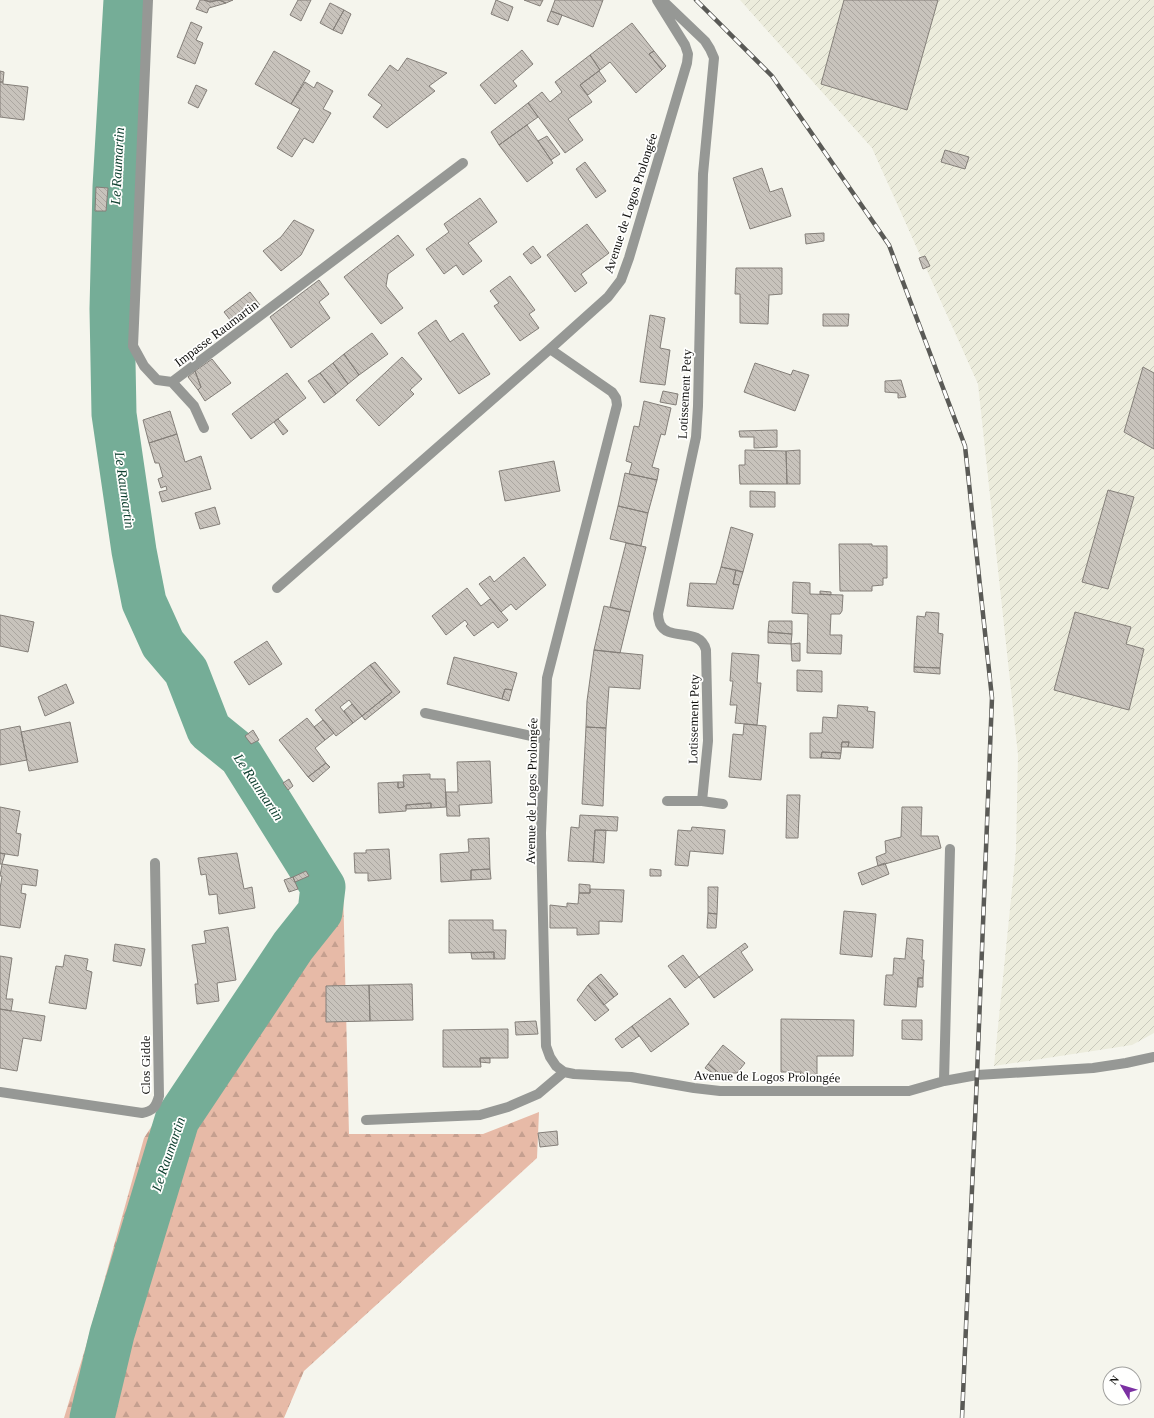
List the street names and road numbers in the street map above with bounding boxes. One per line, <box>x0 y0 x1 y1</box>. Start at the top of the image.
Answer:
street label: Avenue de Logos Prolongée <box>601 131 660 275</box>
street label: Impasse Raumartin <box>172 297 261 370</box>
street label: Lotissement Pety <box>675 348 694 439</box>
street label: Lotissement Pety <box>685 673 702 764</box>
street label: Avenue de Logos Prolongée <box>523 717 540 864</box>
street label: Clos Gidde <box>138 1035 153 1094</box>
street label: Avenue de Logos Prolongée <box>694 1068 841 1085</box>

